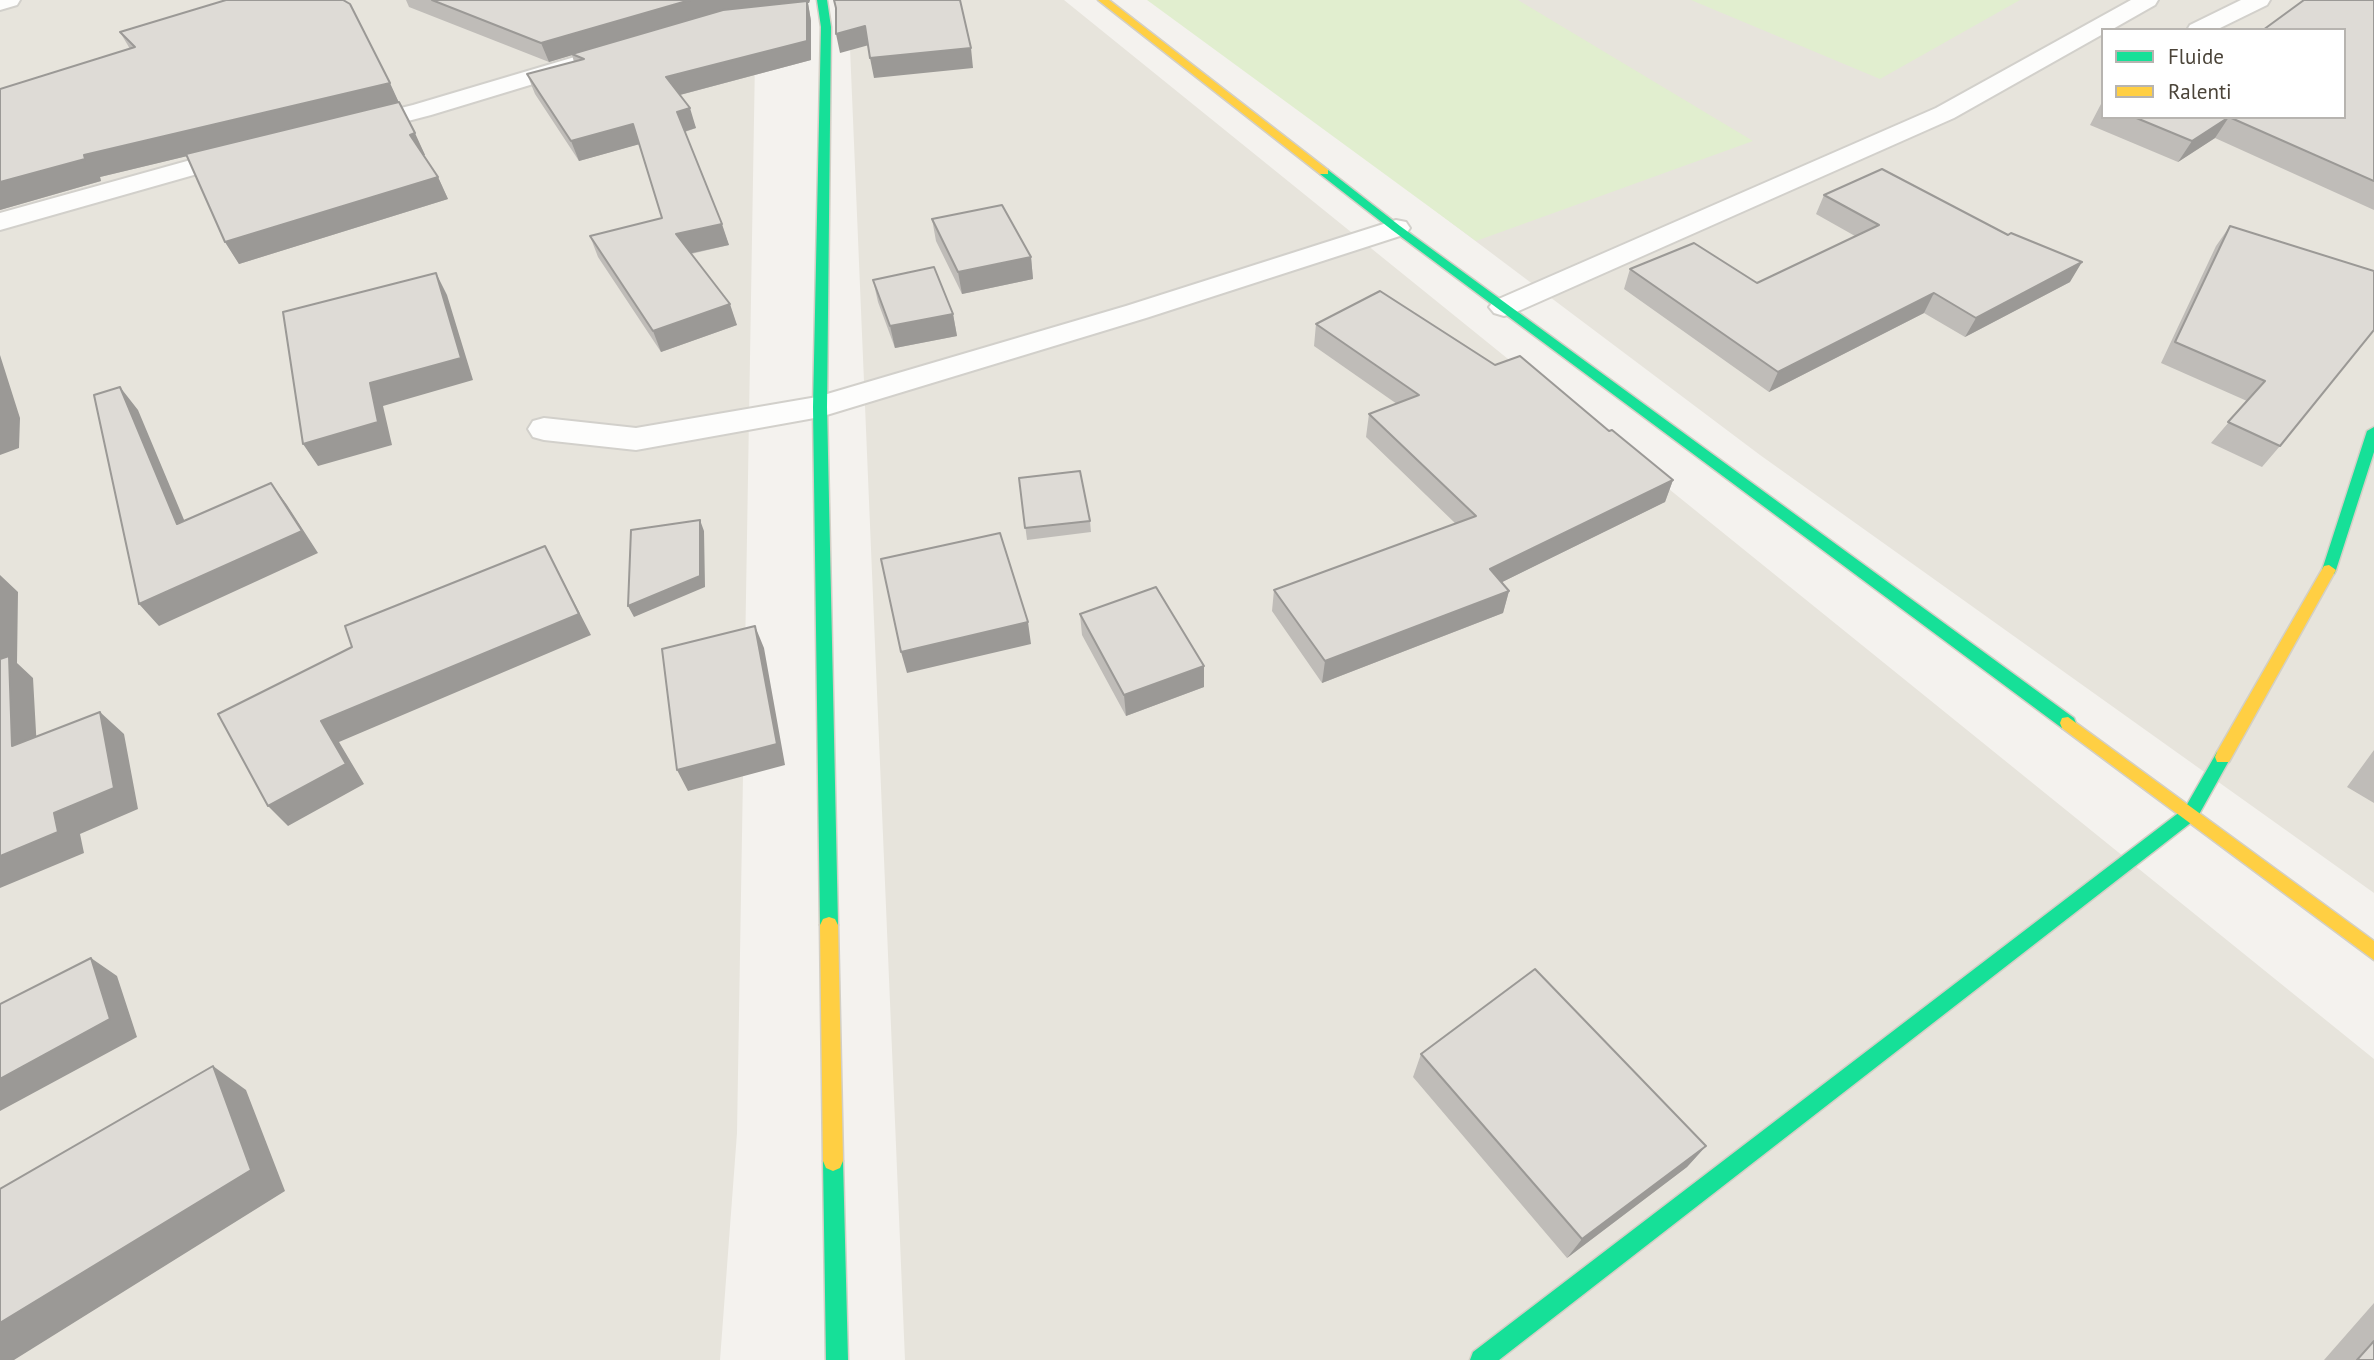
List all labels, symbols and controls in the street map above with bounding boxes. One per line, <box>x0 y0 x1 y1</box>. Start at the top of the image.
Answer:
legend <box>2101 28 2346 119</box>
text: Fluide <box>2168 43 2224 70</box>
text: Ralenti <box>2168 78 2232 105</box>

